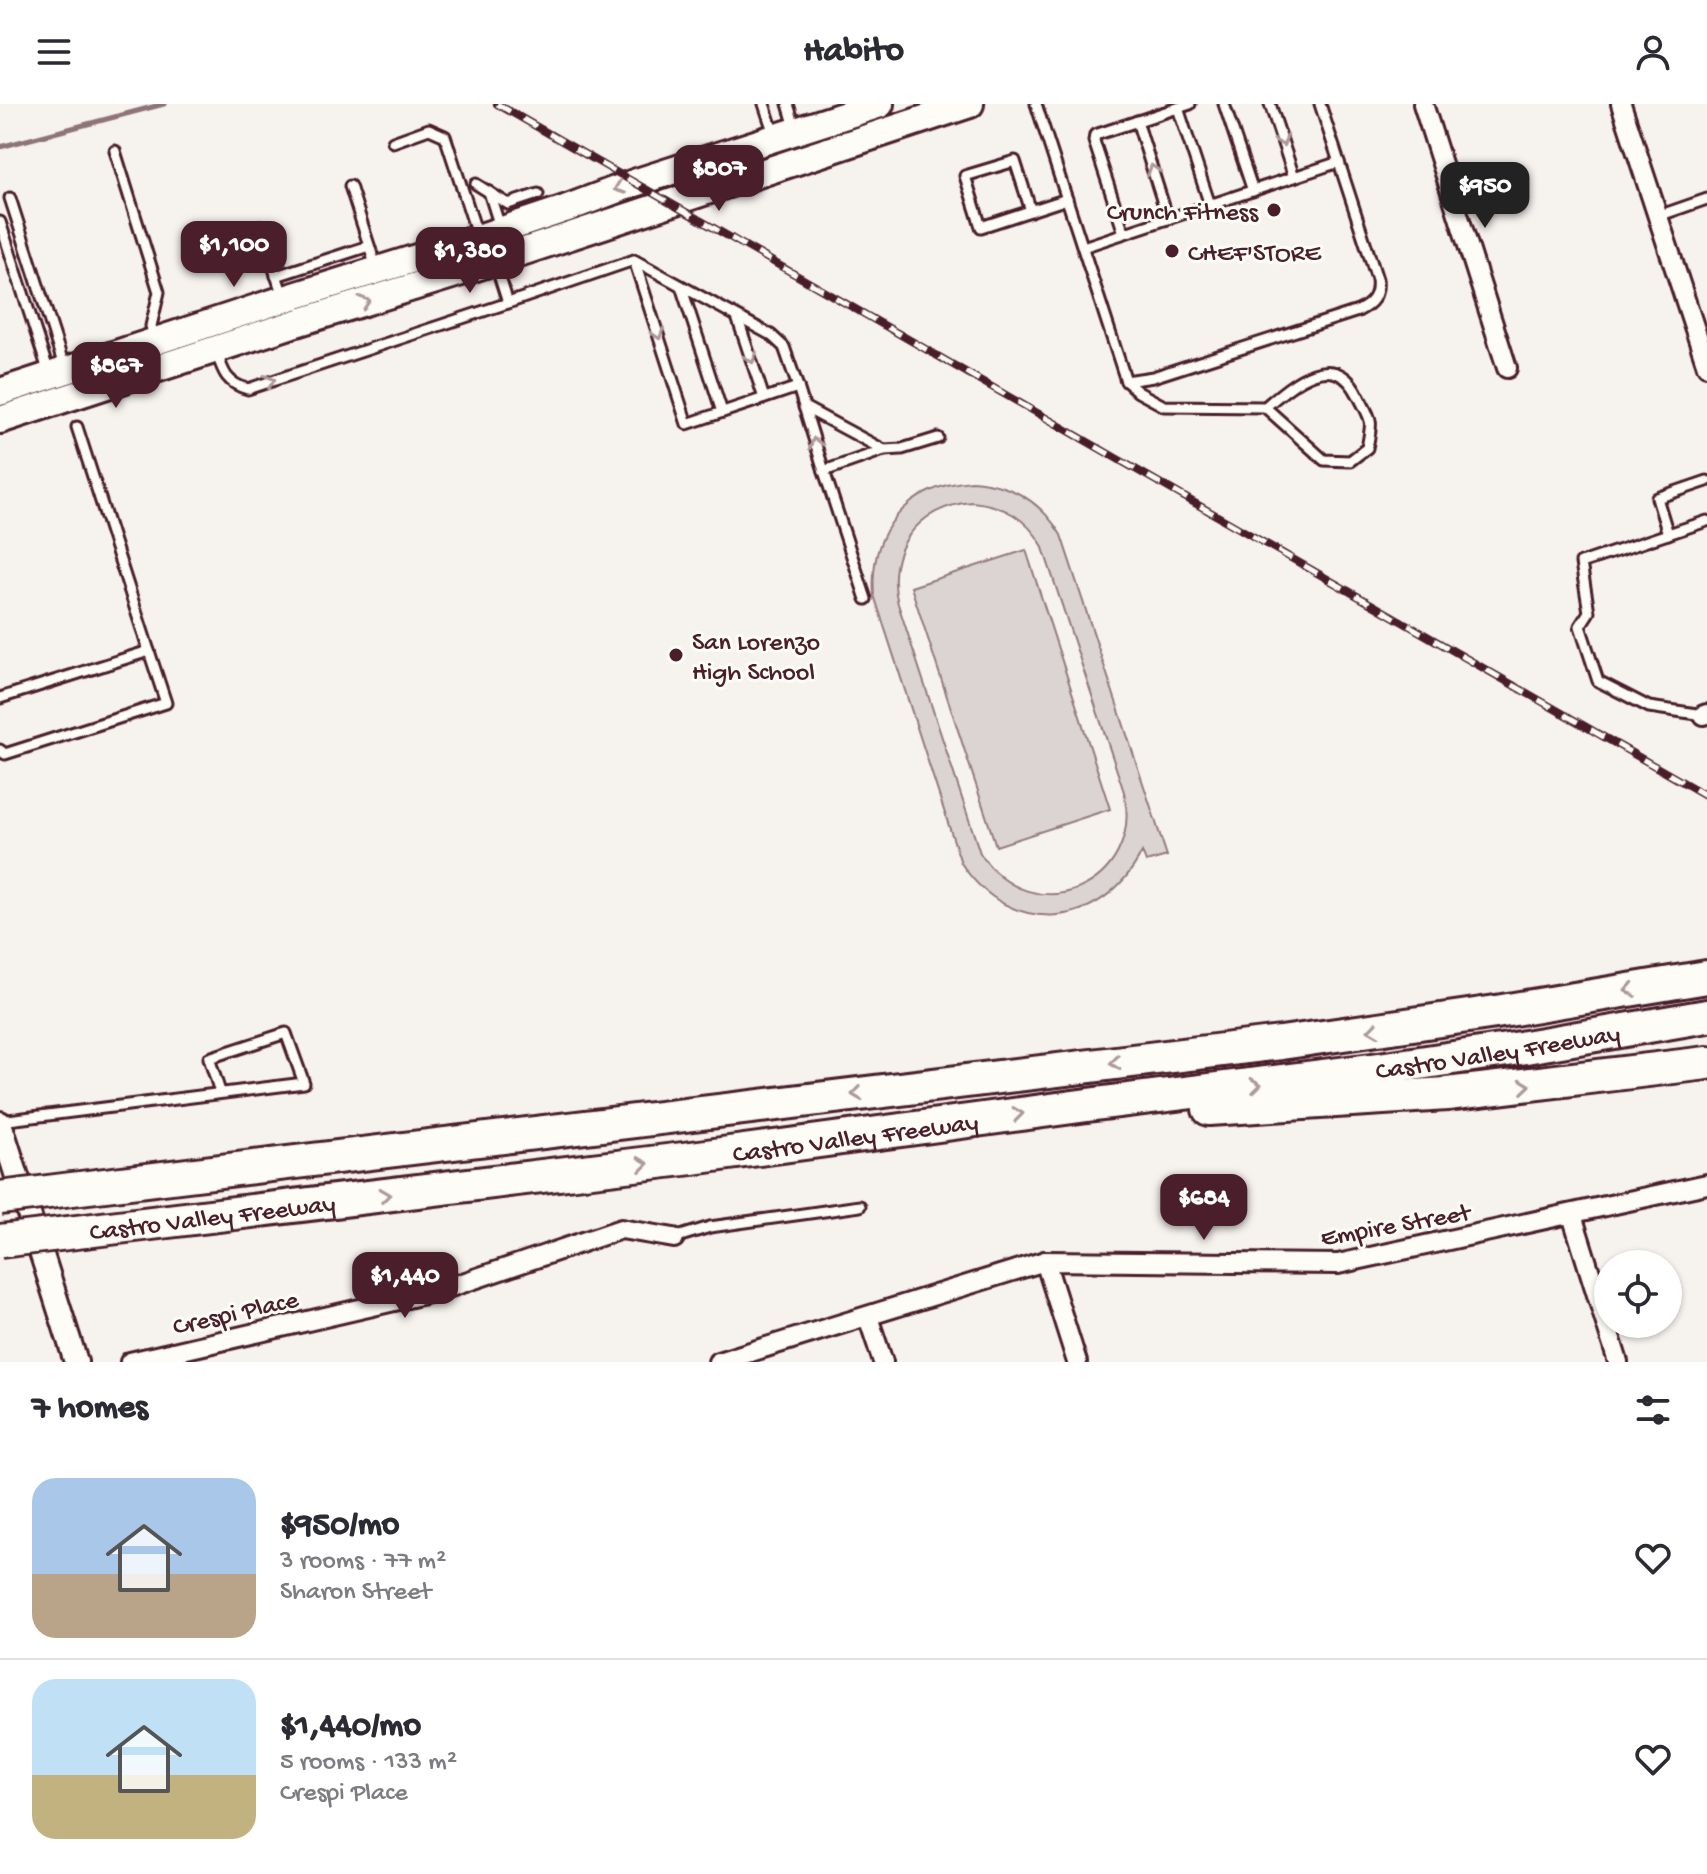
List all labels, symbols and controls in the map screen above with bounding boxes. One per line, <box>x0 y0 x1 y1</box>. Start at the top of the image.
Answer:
icon: menu <box>32 30 76 74</box>
icon: person <box>1631 30 1675 74</box>
text: Habito <box>803 31 904 74</box>
one-way arrow <box>1273 133 1289 147</box>
pin: $807 <box>672 145 766 213</box>
text: $807 <box>692 155 746 186</box>
pin: $950 <box>1438 162 1532 230</box>
one-way arrow <box>1146 164 1162 178</box>
text: $950 <box>1458 172 1512 203</box>
one-way arrow <box>613 178 627 195</box>
place label: Crunch Fitness <box>1107 199 1259 230</box>
marker: Crunch Fitness <box>1265 201 1283 219</box>
pin: $1,100 <box>169 221 299 289</box>
pin: $1,380 <box>405 227 535 295</box>
text: $1,100 <box>199 231 269 262</box>
text: $1,380 <box>434 237 506 268</box>
place label: CHEF'STORE <box>1188 240 1321 271</box>
marker: CHEF'STORE <box>1163 242 1181 260</box>
one-way arrow <box>358 295 372 311</box>
one-way arrow <box>649 327 665 341</box>
pin: $867 <box>69 342 163 410</box>
one-way arrow <box>741 350 757 364</box>
text: $867 <box>90 352 142 383</box>
one-way arrow <box>262 375 276 391</box>
one-way arrow <box>808 437 824 451</box>
place label: San Lorenzo High School <box>692 629 820 690</box>
marker: San Lorenzo High School <box>667 646 685 664</box>
one-way arrow <box>1623 981 1637 998</box>
street label: Castro Valley Freeway <box>1374 1020 1623 1089</box>
one-way arrow <box>1366 1021 1380 1038</box>
one-way arrow <box>1108 1054 1121 1071</box>
one-way arrow <box>1249 1076 1262 1093</box>
one-way arrow <box>1519 1077 1532 1094</box>
one-way arrow <box>850 1085 863 1102</box>
one-way arrow <box>1011 1106 1025 1123</box>
street label: Castro Valley Freeway <box>731 1109 981 1172</box>
one-way arrow <box>636 1156 650 1173</box>
pin: $684 <box>1157 1174 1251 1242</box>
text: $684 <box>1178 1184 1230 1215</box>
one-way arrow <box>378 1187 392 1204</box>
street label: Castro Valley Freeway <box>88 1190 337 1250</box>
street label: Empire Street <box>1319 1199 1475 1256</box>
map controls <box>1594 1250 1682 1338</box>
button: locate <box>1594 1250 1682 1338</box>
pin: $1,440 <box>340 1252 470 1320</box>
text: $1,440 <box>370 1262 440 1293</box>
street label: Crespi Place <box>170 1286 302 1345</box>
icon: filters <box>1631 1388 1675 1432</box>
text: 7 homes <box>32 1390 148 1430</box>
text: $950/mo <box>280 1507 399 1547</box>
icon: home <box>96 1510 192 1606</box>
icon: heart <box>1631 1536 1675 1580</box>
text: 3 rooms · 77 m² <box>280 1547 446 1578</box>
text: Sharon Street <box>280 1578 431 1609</box>
text: $1,440/mo <box>280 1708 421 1748</box>
icon: home <box>96 1711 192 1807</box>
icon: heart <box>1631 1737 1675 1781</box>
text: 5 rooms · 133 m² <box>280 1748 457 1779</box>
text: Crespi Place <box>280 1779 408 1810</box>

